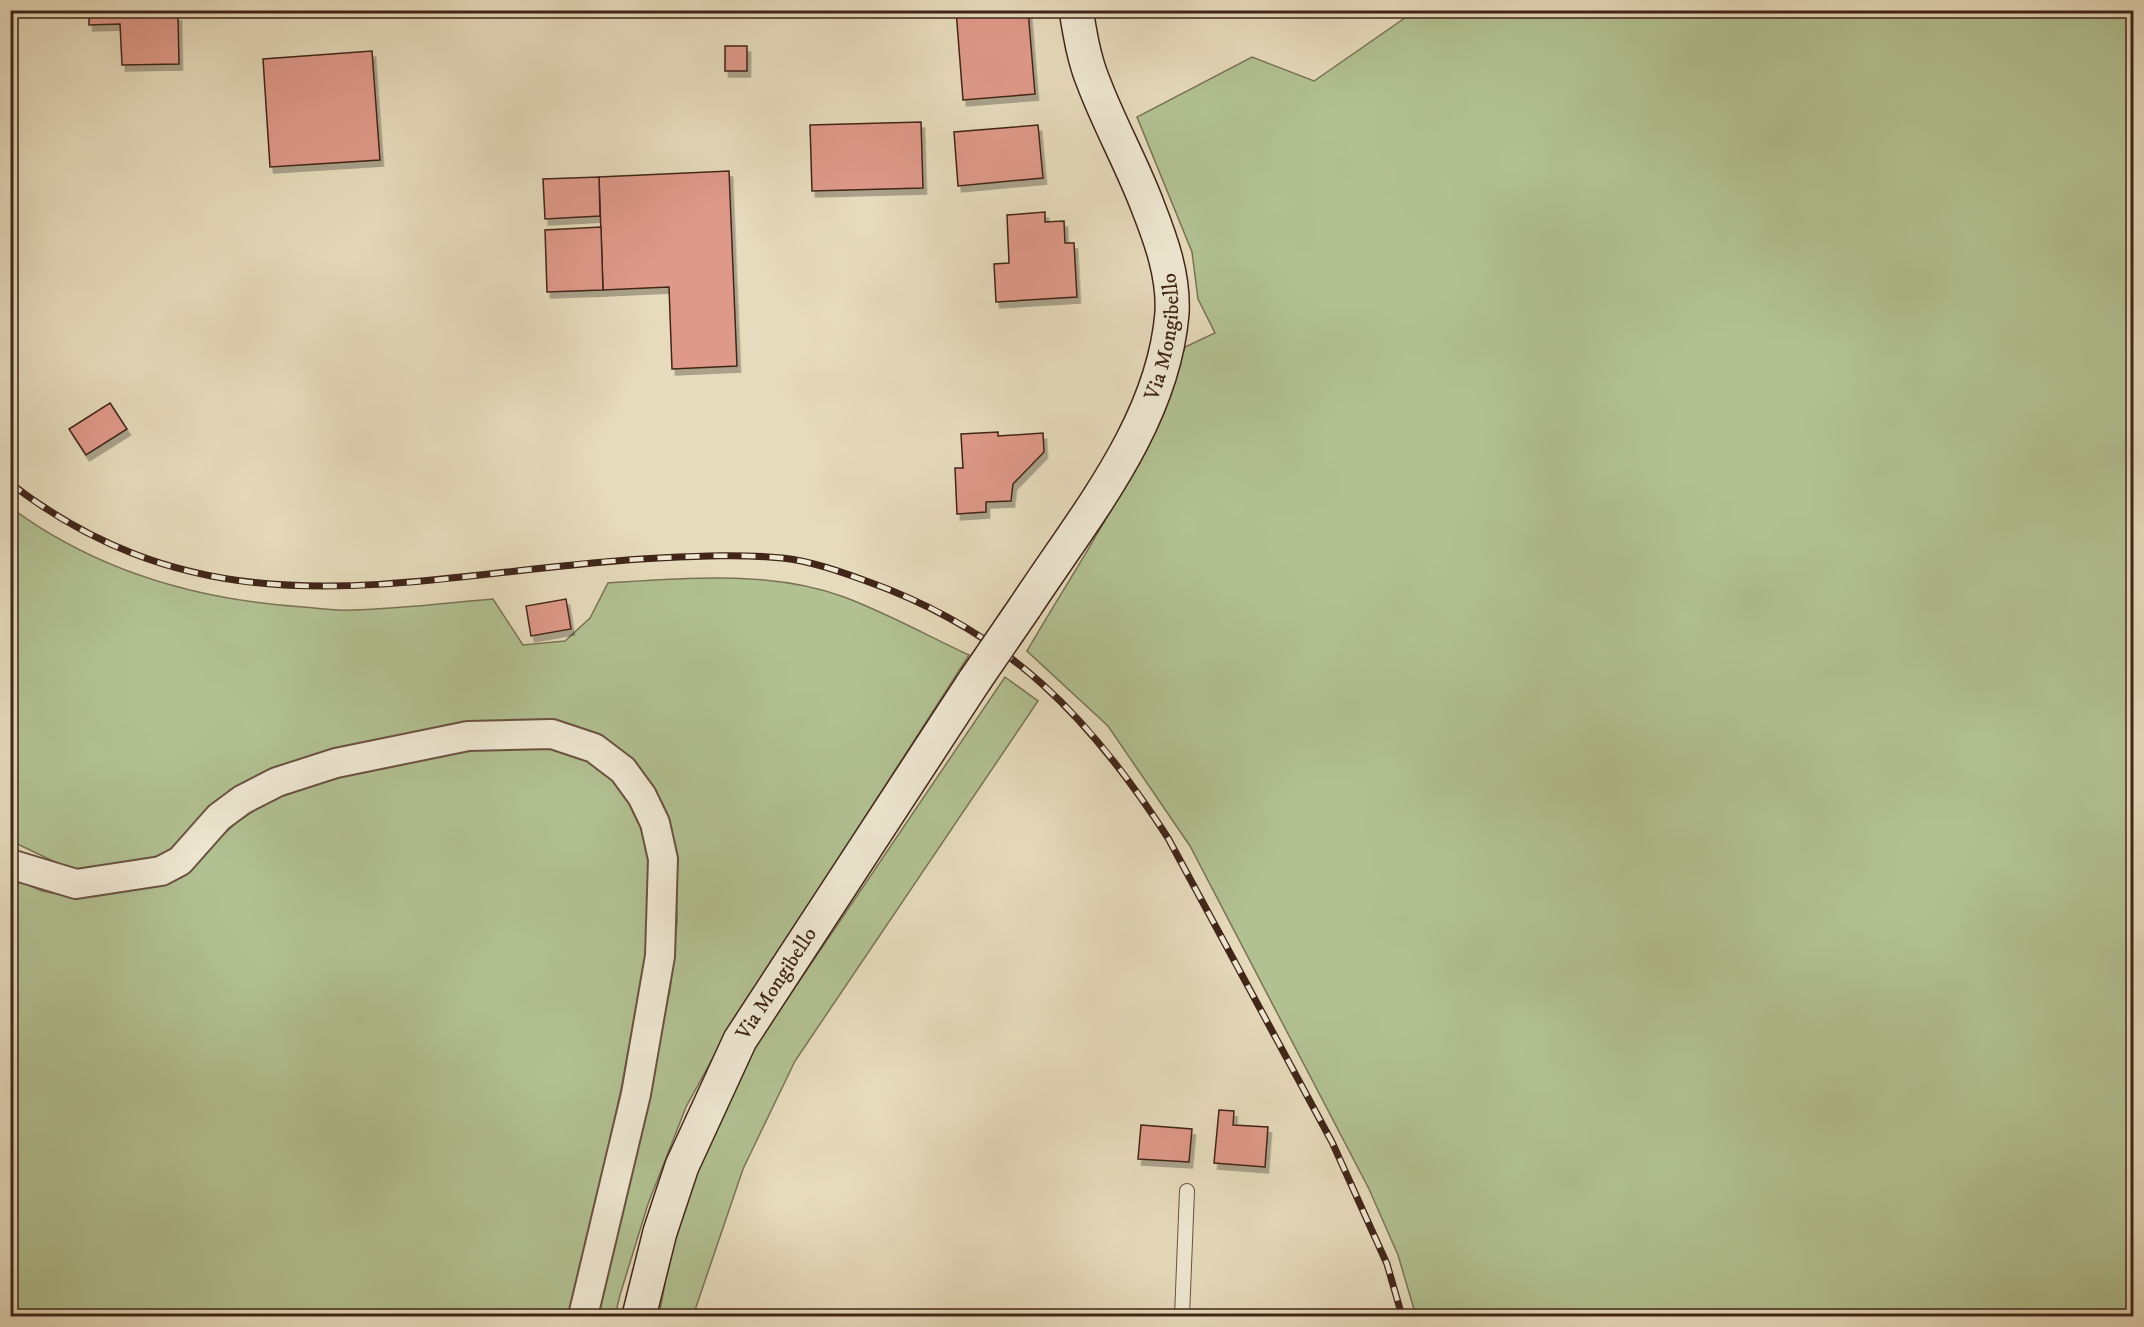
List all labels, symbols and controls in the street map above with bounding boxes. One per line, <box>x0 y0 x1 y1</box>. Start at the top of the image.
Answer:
street label: Via Mongibello <box>1139 271 1185 405</box>
street label: Via Mongibello <box>730 923 823 1046</box>

